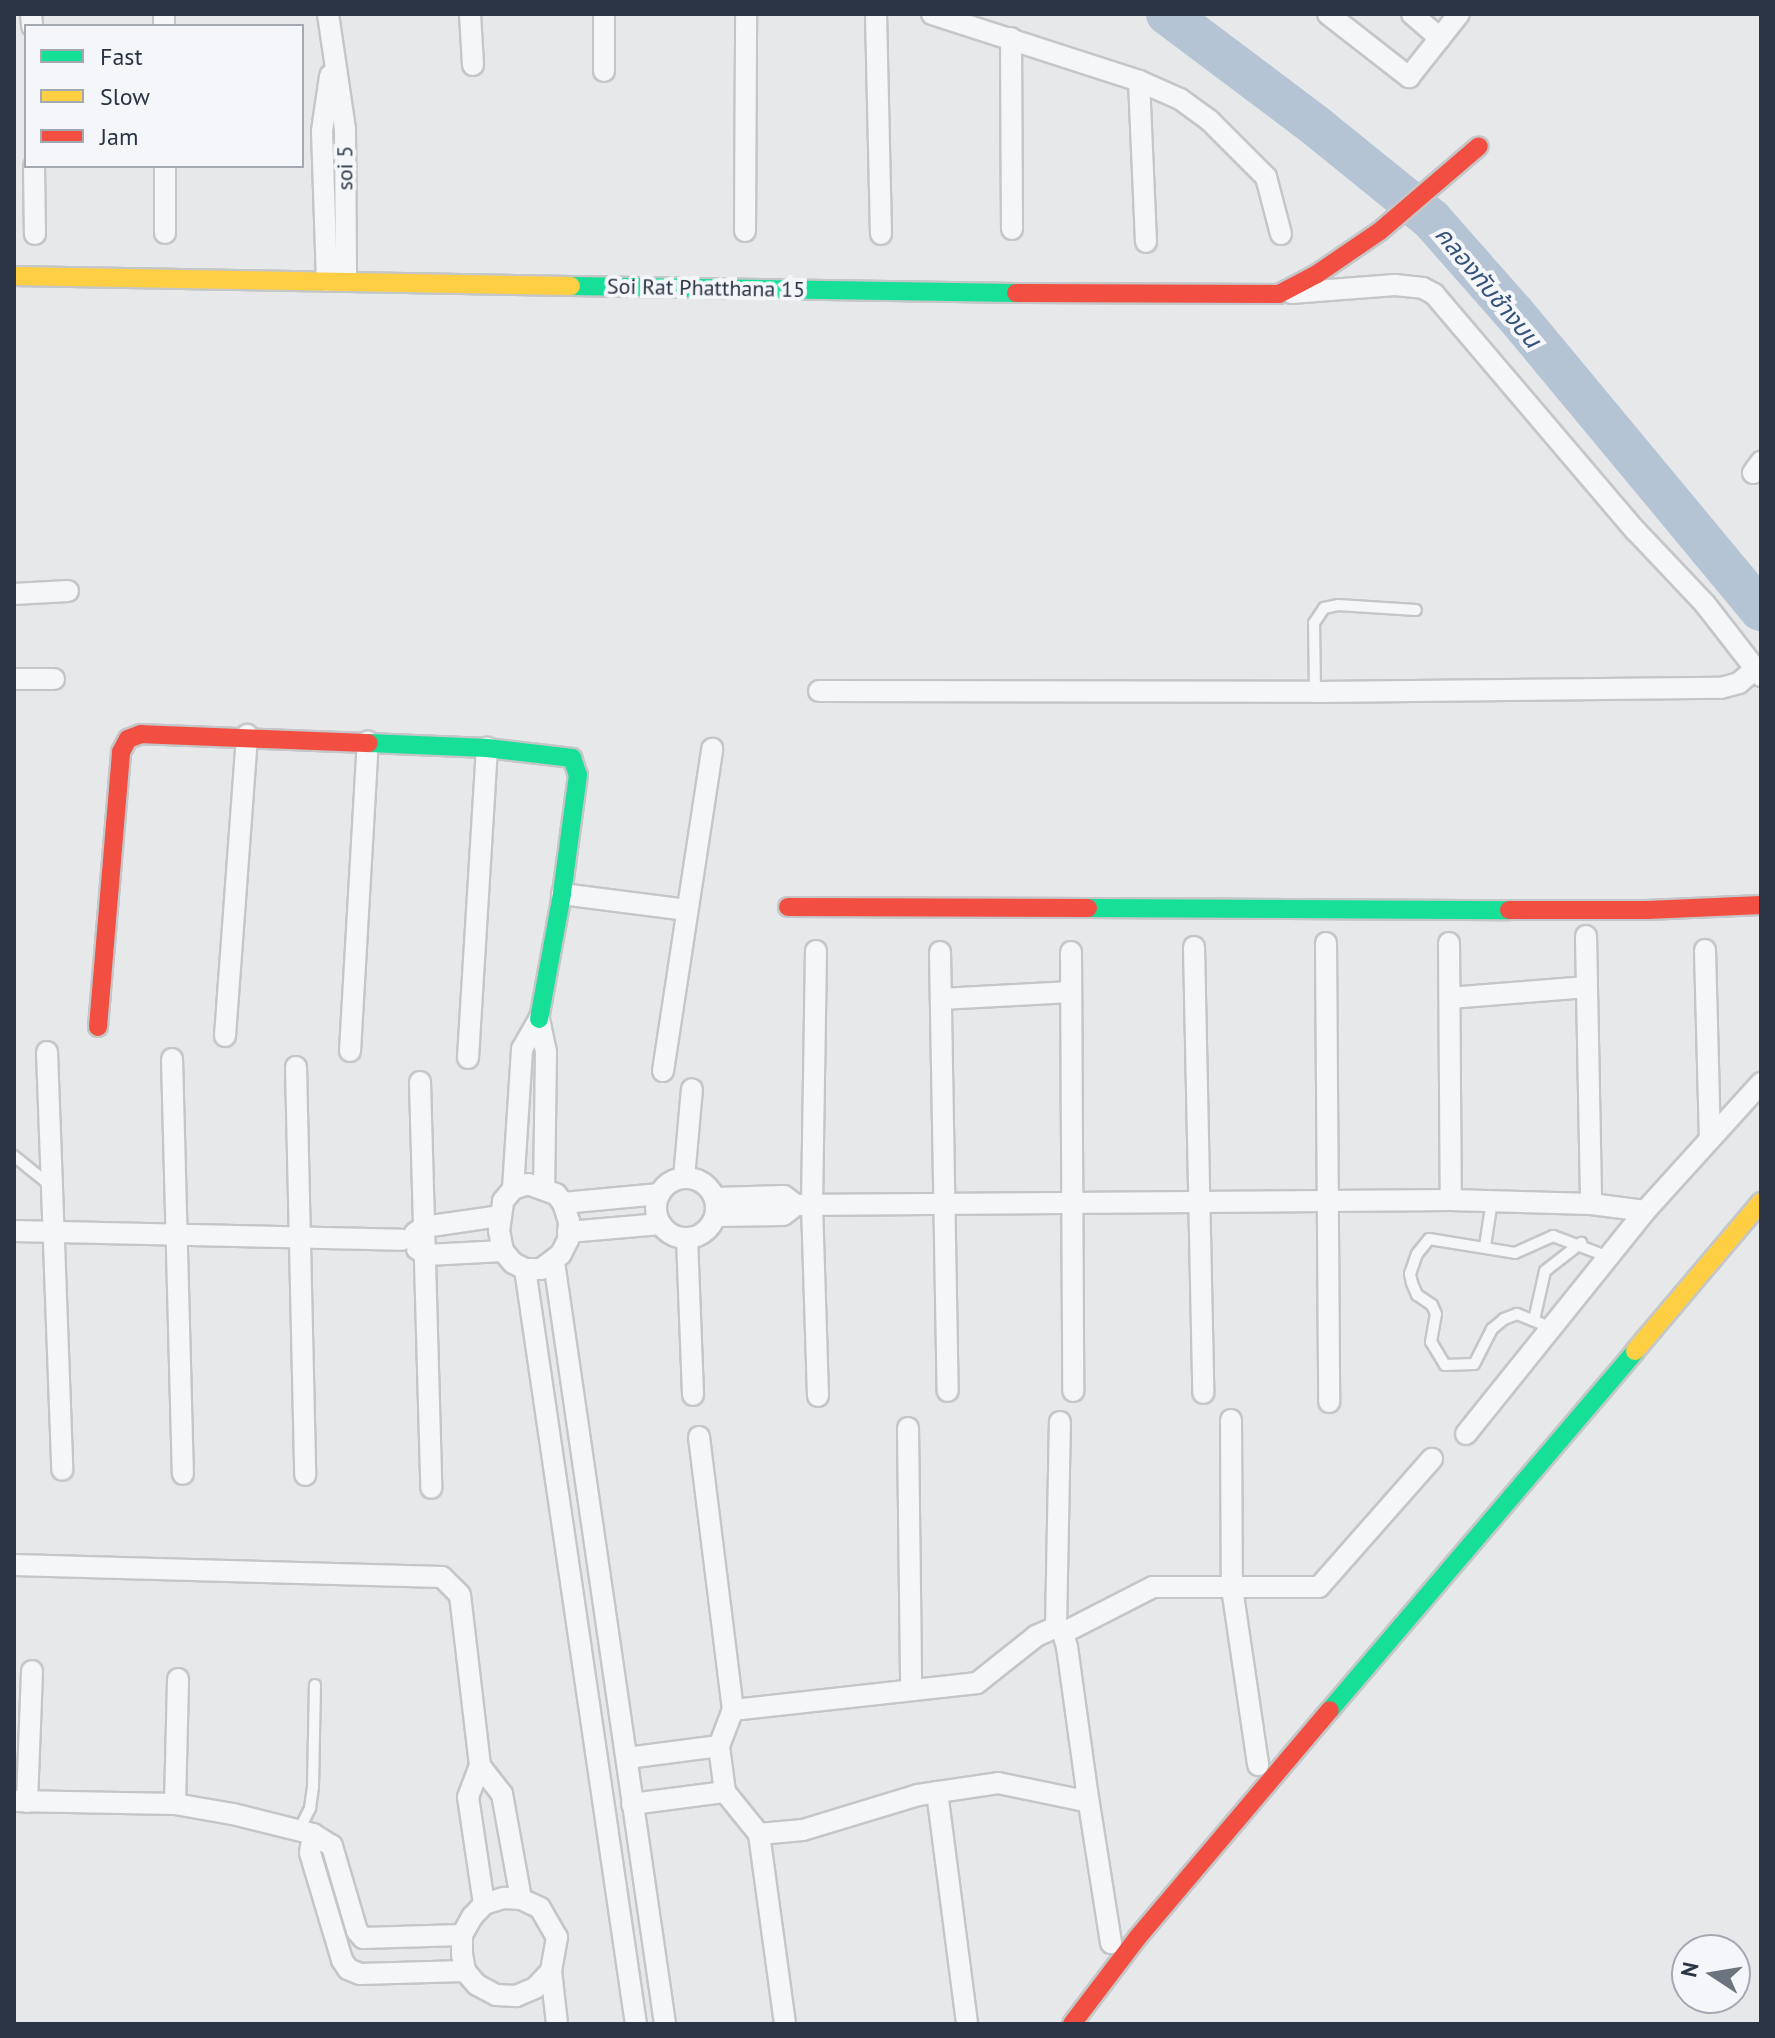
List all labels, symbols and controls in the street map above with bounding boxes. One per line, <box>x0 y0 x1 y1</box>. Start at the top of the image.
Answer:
legend <box>24 24 304 168</box>
text: Fast <box>100 41 143 72</box>
text: Slow <box>100 81 150 112</box>
text: Jam <box>100 121 138 152</box>
street label: soi 5 <box>332 146 358 190</box>
water label: คลองทับช้างบน <box>1429 221 1547 353</box>
street label: Soi Rat Phatthana 15 <box>607 273 805 303</box>
north arrow <box>1671 1934 1751 2014</box>
text: N <box>1674 1959 1705 1979</box>

